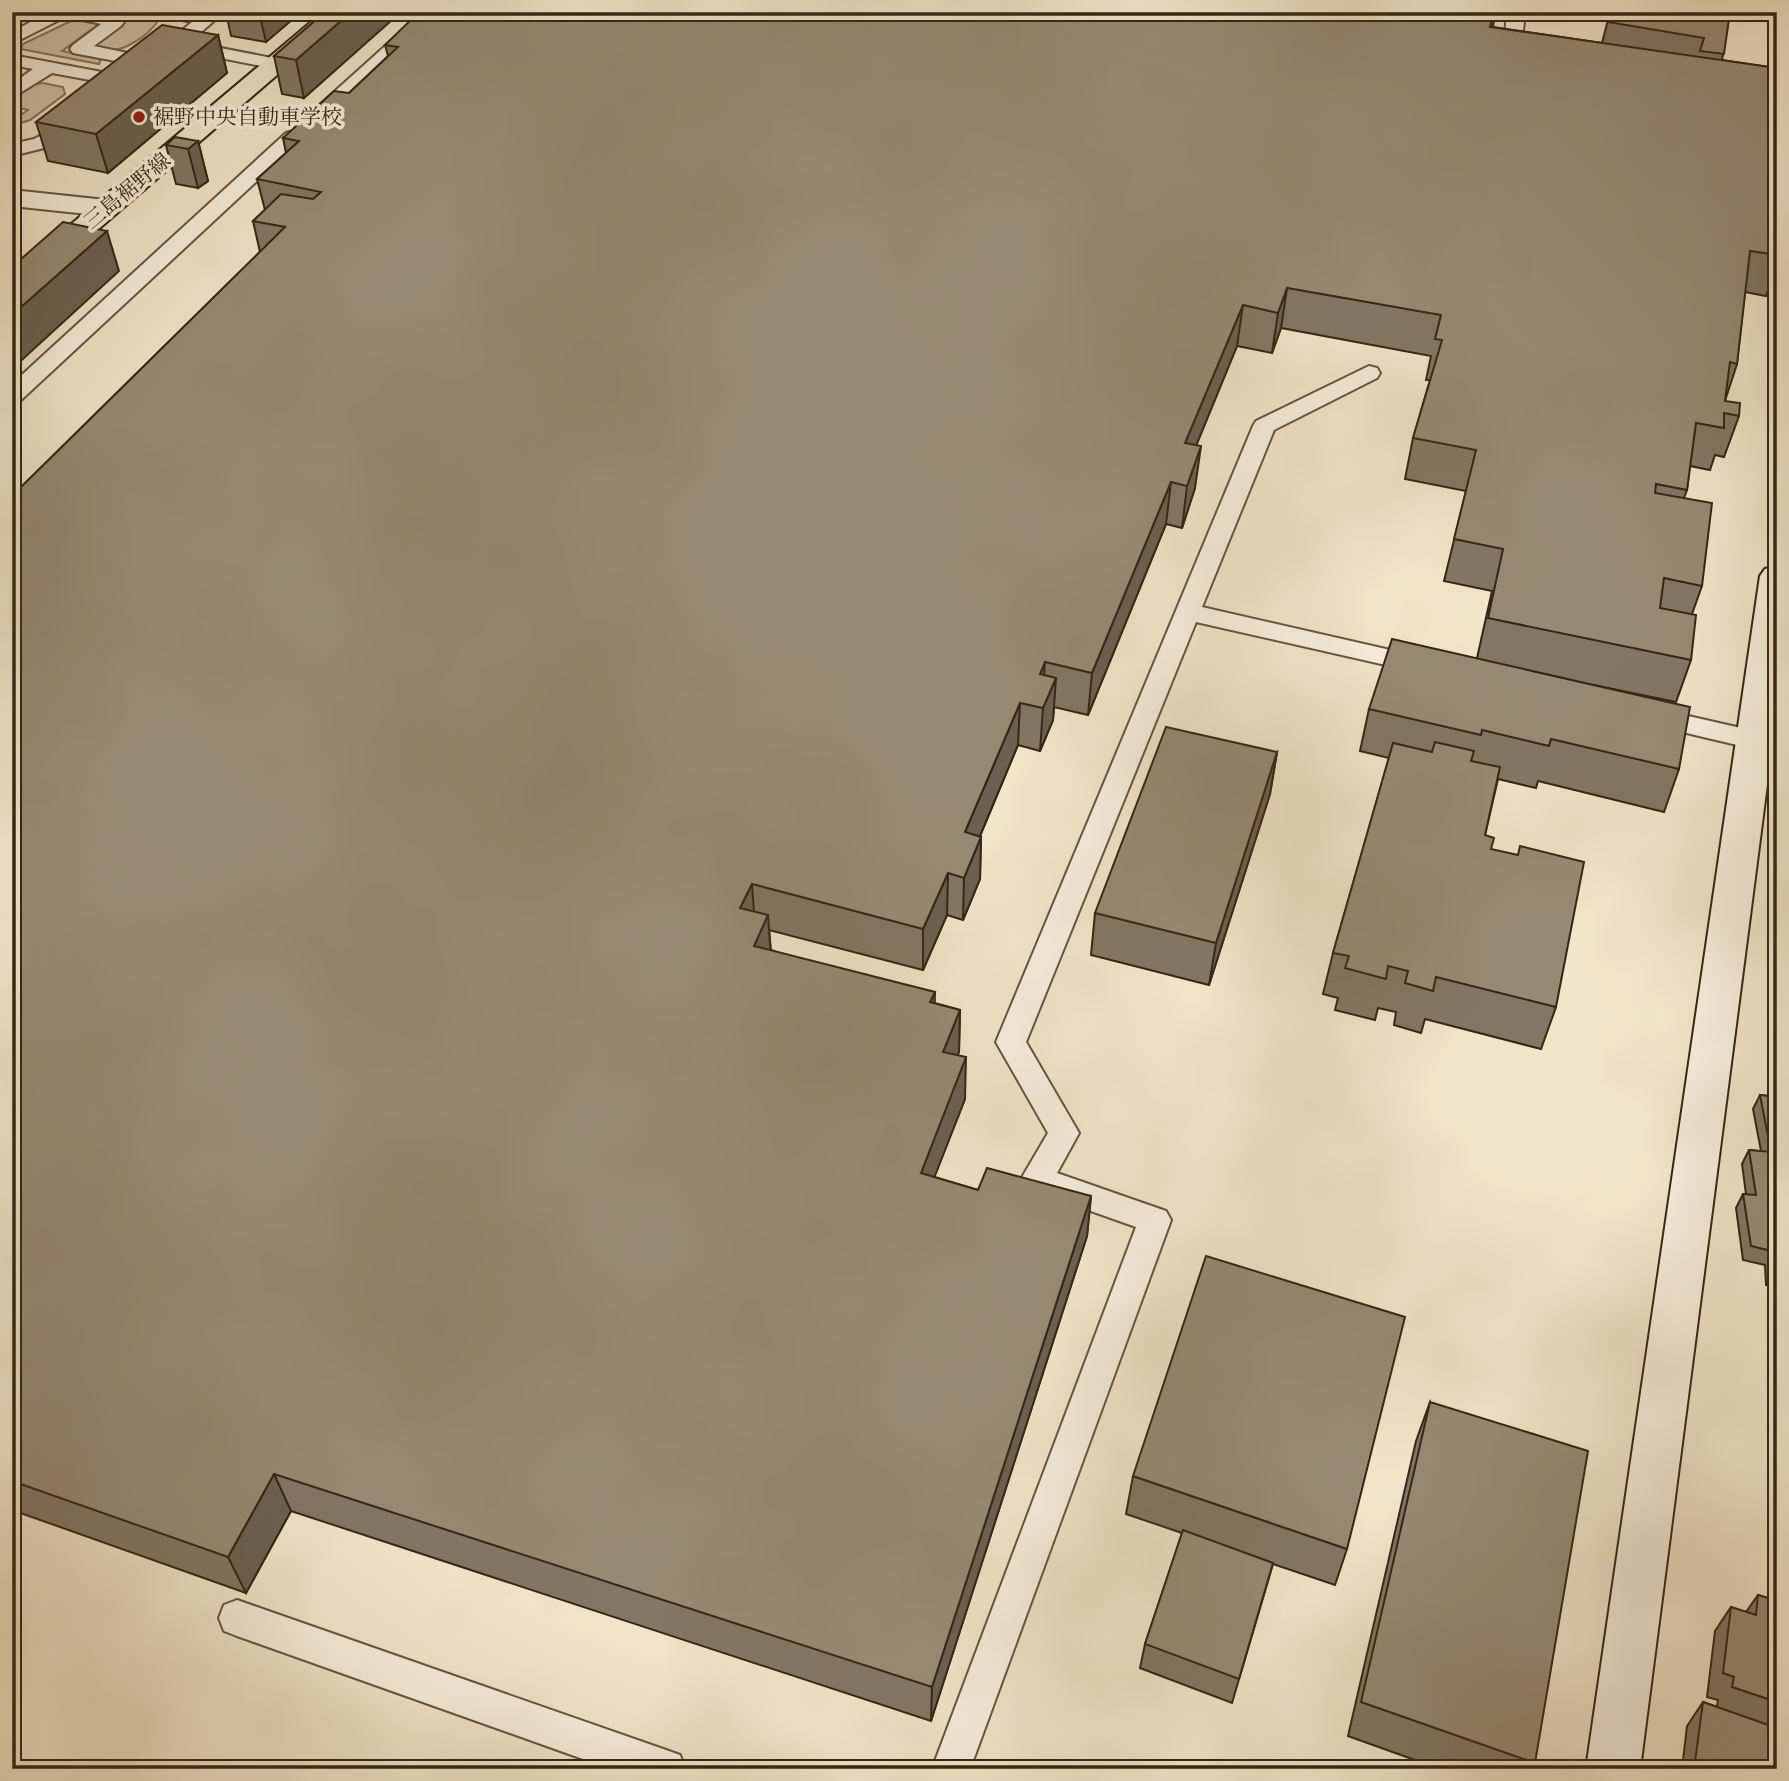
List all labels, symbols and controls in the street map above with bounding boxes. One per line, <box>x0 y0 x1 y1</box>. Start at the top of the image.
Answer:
place label: 裾野中央自動車学校 <box>153 103 342 132</box>
marker: 裾野中央自動車学校 <box>131 109 147 125</box>
street label: 三島裾野線 <box>78 147 177 236</box>

